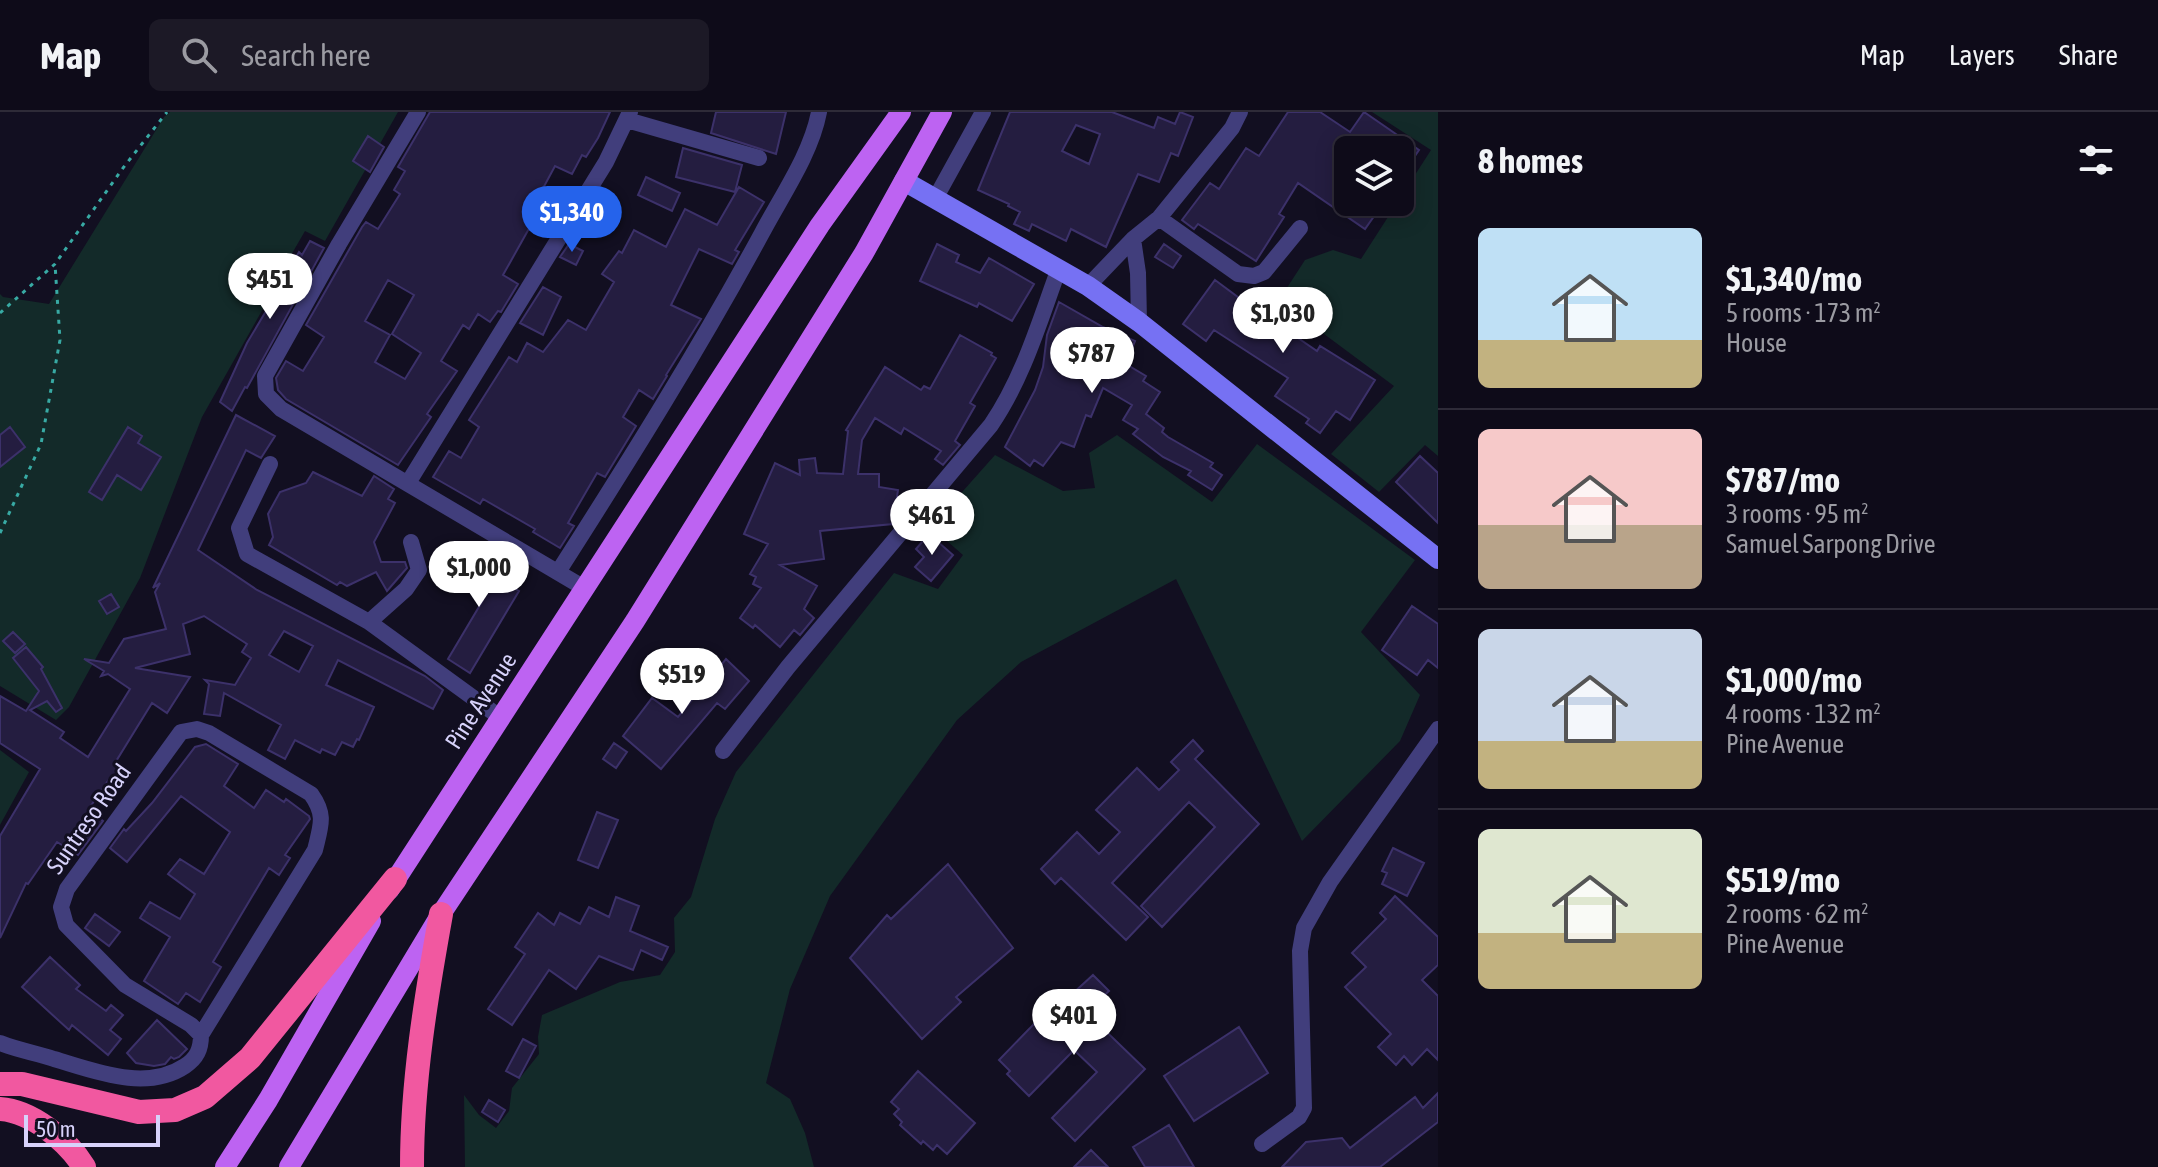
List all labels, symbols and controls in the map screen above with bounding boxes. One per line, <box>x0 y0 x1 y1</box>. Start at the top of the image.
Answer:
search box <box>149 19 709 91</box>
icon: search <box>177 33 221 77</box>
text: Map <box>40 34 101 77</box>
text: Search here <box>241 38 371 72</box>
text: Map <box>1860 39 1905 71</box>
text: Layers <box>1949 39 2015 71</box>
text: Share <box>2059 39 2118 71</box>
map controls <box>1334 136 1414 216</box>
button: layers <box>1334 136 1414 216</box>
icon: filters <box>2074 138 2118 182</box>
text: 8 homes <box>1478 141 1583 180</box>
pin: $1,340 <box>507 186 637 254</box>
text: $1,340 <box>540 197 604 227</box>
pin: $451 <box>223 253 317 321</box>
text: $1,340/mo <box>1726 259 1862 298</box>
icon: home <box>1542 260 1638 356</box>
text: $451 <box>246 264 294 294</box>
pin: $1,030 <box>1218 287 1348 355</box>
text: $1,030 <box>1251 298 1315 328</box>
text: 5 rooms · 173 m² <box>1726 298 1881 328</box>
pin: $787 <box>1045 327 1139 395</box>
text: House <box>1726 328 1787 358</box>
text: $787 <box>1068 338 1116 368</box>
text: $787/mo <box>1726 460 1840 499</box>
icon: home <box>1542 461 1638 557</box>
pin: $461 <box>885 489 979 557</box>
text: 3 rooms · 95 m² <box>1726 499 1868 529</box>
text: $461 <box>908 500 956 530</box>
text: Samuel Sarpong Drive <box>1726 529 1936 559</box>
pin: $1,000 <box>414 541 544 609</box>
text: $1,000 <box>447 552 511 582</box>
street label: Pine Avenue <box>440 648 522 754</box>
pin: $519 <box>635 648 729 716</box>
text: $519 <box>658 659 706 689</box>
text: $1,000/mo <box>1726 660 1862 699</box>
icon: home <box>1542 661 1638 757</box>
text: 4 rooms · 132 m² <box>1726 699 1881 729</box>
text: Pine Avenue <box>1726 729 1844 759</box>
street label: Suntreso Road <box>41 759 136 878</box>
text: $519/mo <box>1726 860 1840 899</box>
icon: home <box>1542 861 1638 957</box>
text: 2 rooms · 62 m² <box>1726 899 1868 929</box>
text: Pine Avenue <box>1726 929 1844 959</box>
pin: $401 <box>1027 989 1121 1057</box>
text: $401 <box>1050 1000 1098 1030</box>
scale bar <box>24 1111 160 1147</box>
text: 50 m <box>36 1116 76 1142</box>

